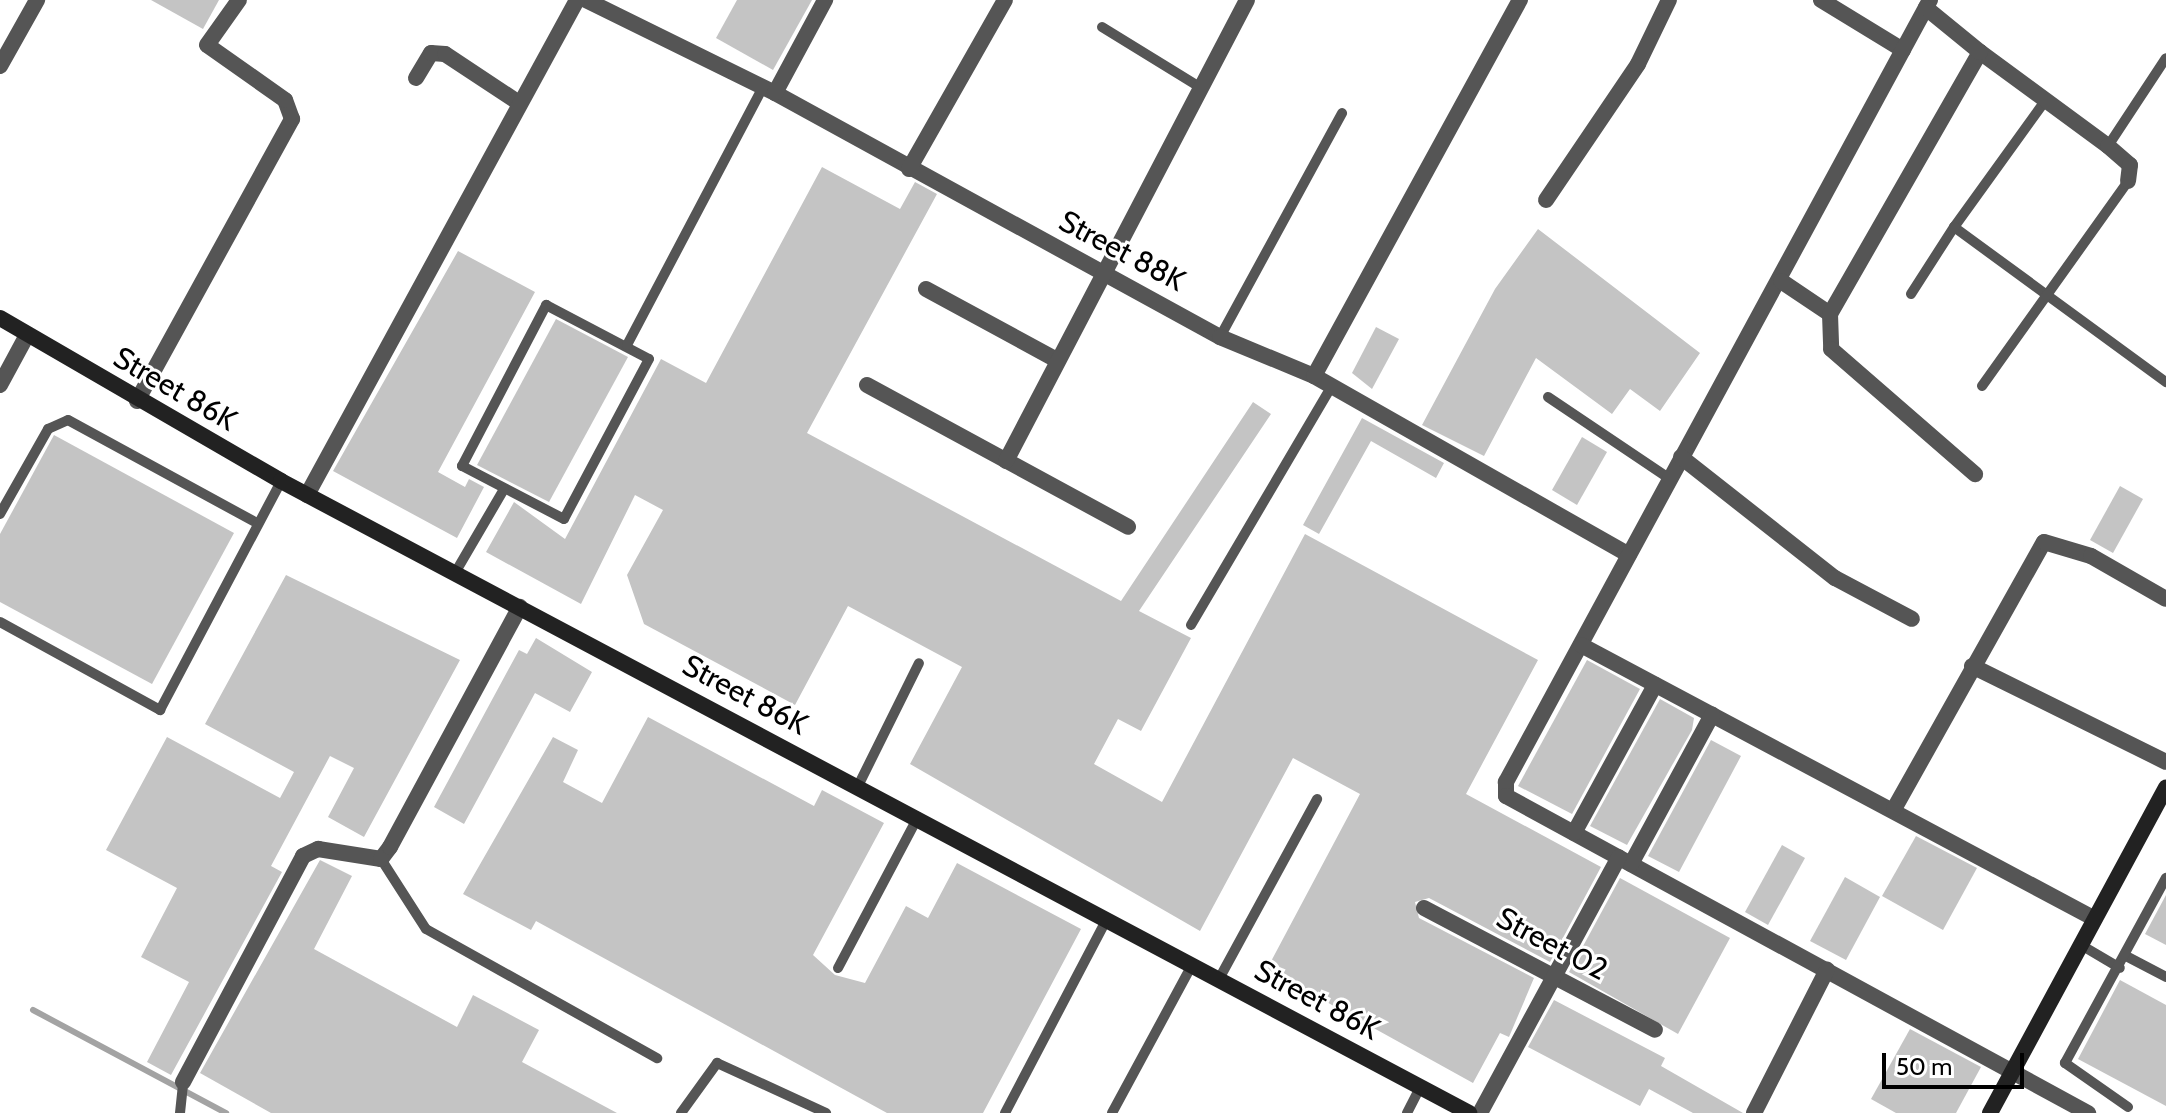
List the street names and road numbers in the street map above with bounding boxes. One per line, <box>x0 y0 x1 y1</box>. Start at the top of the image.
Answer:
street label: Street 88K <box>1053 203 1191 299</box>
street label: Street 86K <box>107 339 243 439</box>
street label: Street 86K <box>676 647 814 743</box>
street label: Street 02 <box>1490 900 1614 988</box>
street label: Street 86K <box>1248 952 1386 1048</box>

